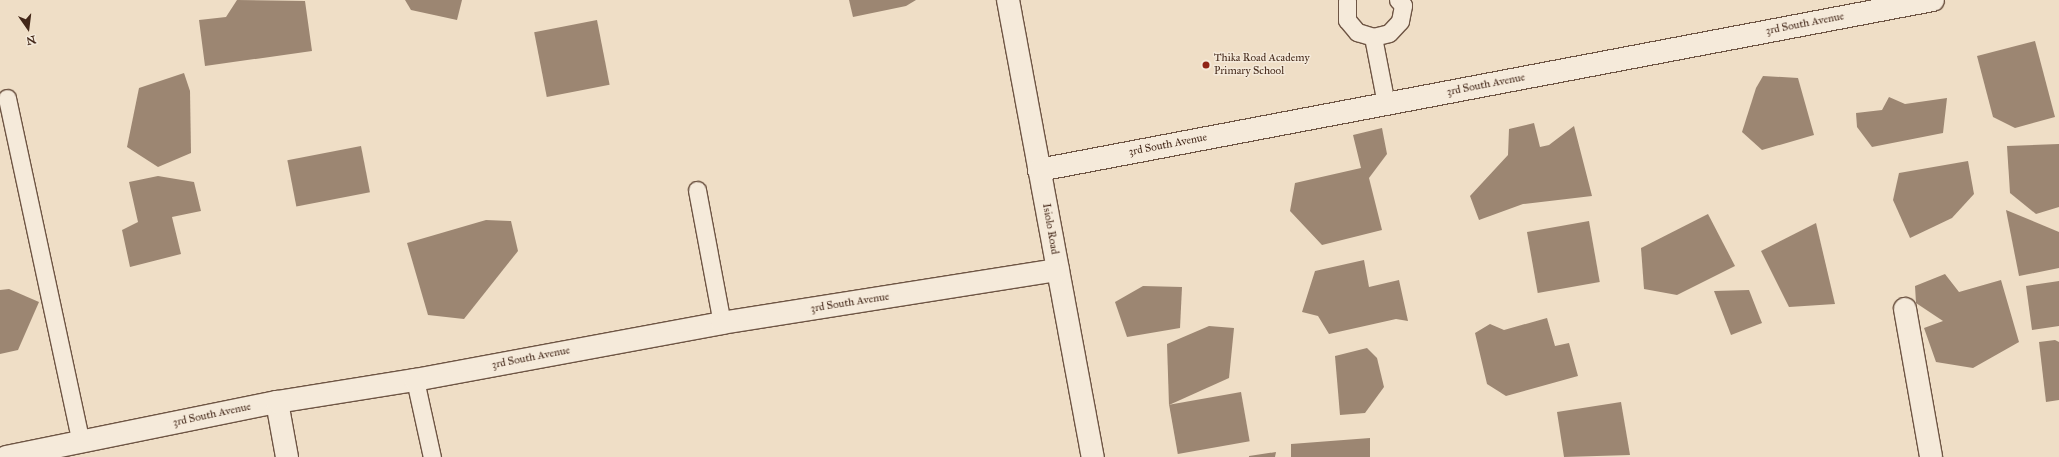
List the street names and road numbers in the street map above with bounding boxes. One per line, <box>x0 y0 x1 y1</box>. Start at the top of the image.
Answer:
street label: 3rd South Avenue <box>1765 10 1845 38</box>
street label: 3rd South Avenue <box>1446 71 1526 99</box>
street label: 3rd South Avenue <box>1128 131 1208 159</box>
street label: Isiolo Road <box>1039 202 1061 256</box>
street label: 3rd South Avenue <box>810 290 890 316</box>
street label: 3rd South Avenue <box>491 344 571 372</box>
street label: 3rd South Avenue <box>172 400 252 430</box>

